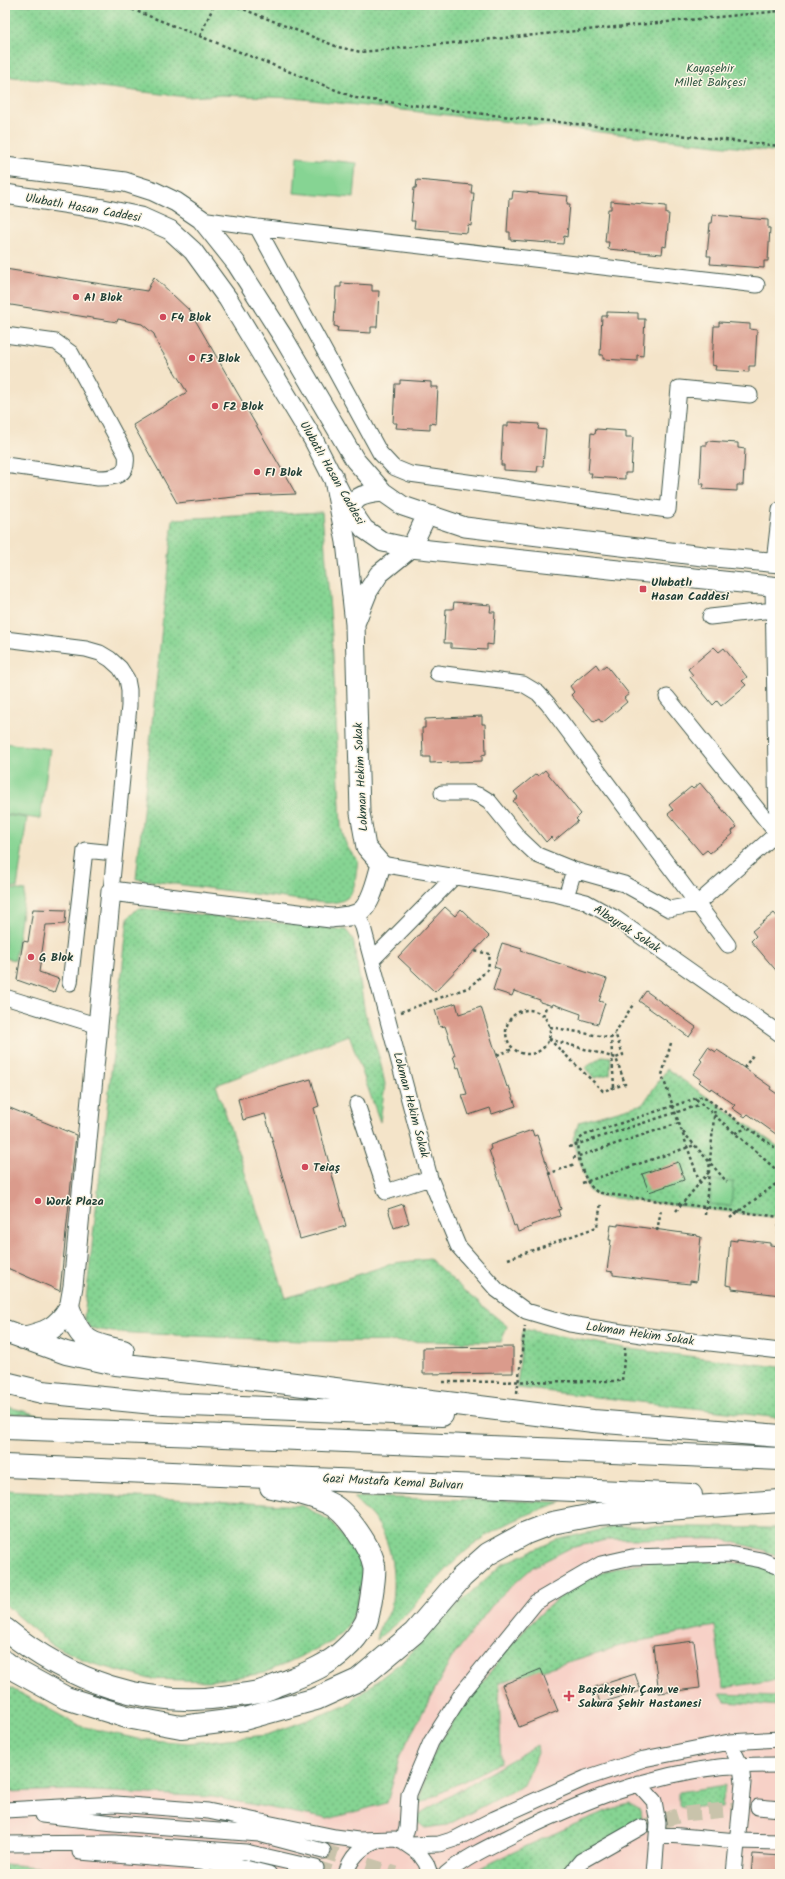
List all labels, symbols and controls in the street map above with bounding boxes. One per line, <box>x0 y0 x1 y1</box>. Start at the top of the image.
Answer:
park label: Kayaşehir Millet Bahçesi <box>674 59 747 92</box>
street label: Ulubatlı Hasan Caddesi <box>24 188 143 228</box>
place label: A1 Blok <box>84 288 123 307</box>
marker: A1 Blok <box>71 292 81 302</box>
place label: F4 Blok <box>171 308 212 327</box>
marker: F4 Blok <box>158 312 168 322</box>
place label: F3 Blok <box>200 349 241 368</box>
marker: F3 Blok <box>187 353 197 363</box>
place label: F2 Blok <box>223 397 264 416</box>
marker: F2 Blok <box>210 401 220 411</box>
street label: Ulubatlı Hasan Caddesi <box>294 418 370 529</box>
place label: F1 Blok <box>265 463 303 482</box>
marker: F1 Blok <box>252 467 262 477</box>
place label: Ulubatlı Hasan Caddesi <box>651 573 730 606</box>
marker: Ulubatlı Hasan Caddesi <box>638 584 648 594</box>
street label: Lokman Hekim Sokak <box>349 722 373 832</box>
street label: Albayrak Sokak <box>590 900 665 958</box>
place label: G Blok <box>39 948 74 967</box>
marker: G Blok <box>26 952 36 962</box>
street label: Lokman Hekim Sokak <box>388 1050 434 1160</box>
place label: Teiaş <box>313 1158 341 1177</box>
marker: Teiaş <box>300 1162 310 1172</box>
place label: Work Plaza <box>46 1192 104 1211</box>
marker: Work Plaza <box>33 1196 43 1206</box>
street label: Lokman Hekim Sokak <box>585 1317 696 1351</box>
street label: Gazi Mustafa Kemal Bulvarı <box>322 1469 464 1495</box>
place label: Başakşehir Çam ve Sakura Şehir Hastanesi <box>578 1680 702 1713</box>
marker: Başakşehir Çam ve Sakura Şehir Hastanesi <box>563 1690 575 1702</box>

